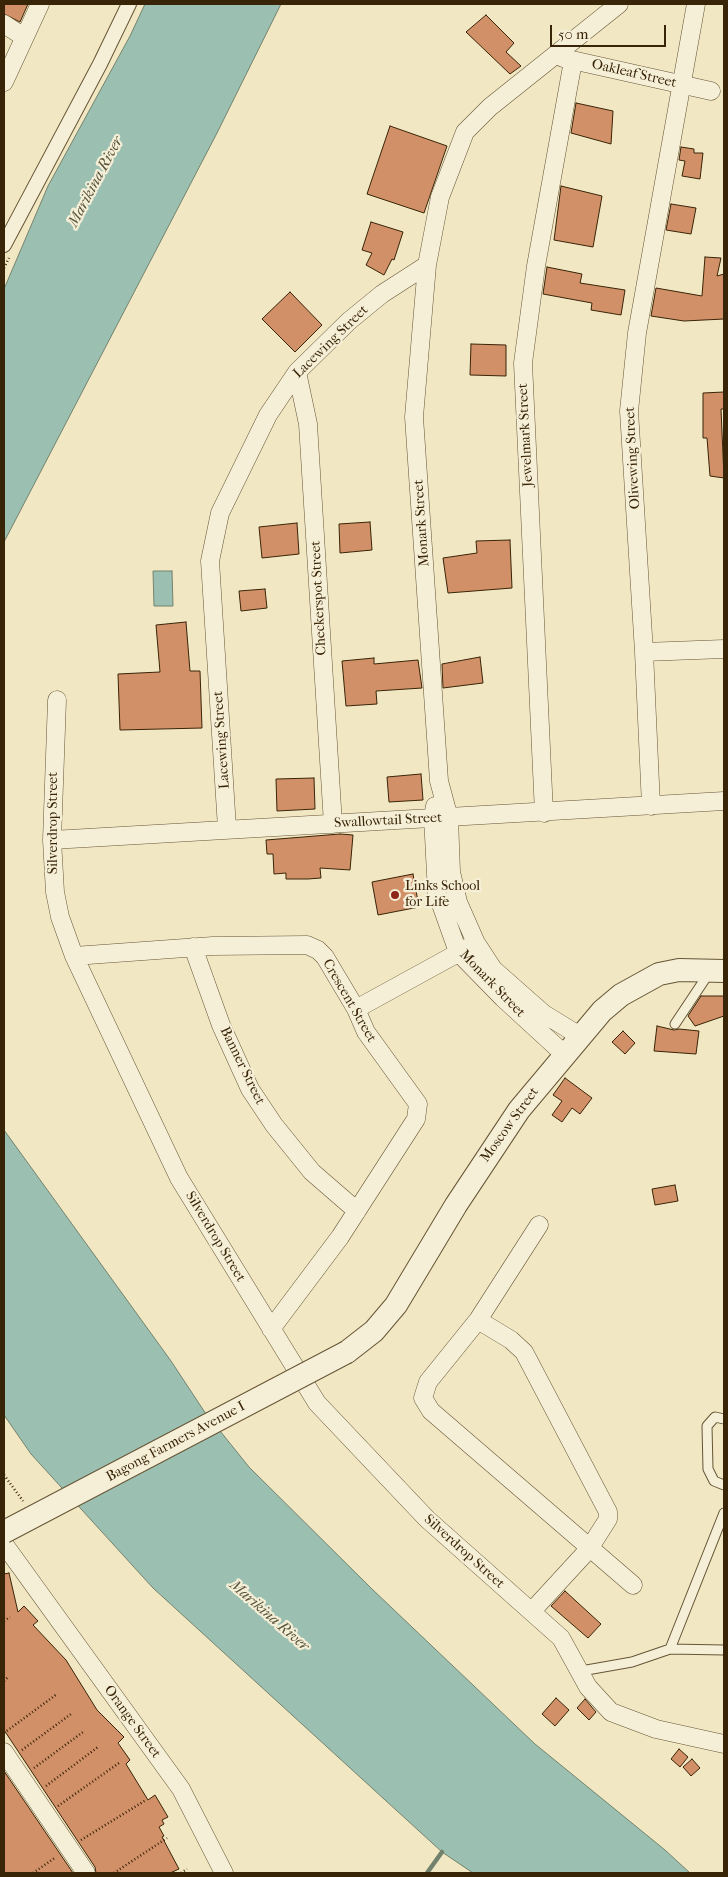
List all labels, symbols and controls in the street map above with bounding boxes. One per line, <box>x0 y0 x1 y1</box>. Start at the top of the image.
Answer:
scale bar <box>553 15 669 47</box>
text: 50 m <box>558 25 588 43</box>
street label: Oakleaf Street <box>590 56 678 92</box>
water label: Marikina River <box>65 134 127 230</box>
street label: Lacewing Street <box>290 302 372 382</box>
street label: Jewelmark Street <box>515 383 537 487</box>
street label: Olivewing Street <box>622 406 644 510</box>
street label: Monark Street <box>411 479 433 567</box>
street label: Checkerspot Street <box>308 540 330 656</box>
street label: Lacewing Street <box>210 691 234 789</box>
street label: Silverdrop Street <box>46 772 62 874</box>
street label: Swallowtail Street <box>334 810 442 832</box>
place label: Links School for Life <box>405 879 480 912</box>
marker: Links School for Life <box>389 889 401 901</box>
street label: Monark Street <box>456 947 528 1021</box>
street label: Crescent Street <box>318 956 380 1046</box>
street label: Banner Street <box>216 1024 268 1108</box>
street label: Moscow Street <box>477 1084 543 1166</box>
street label: Silverdrop Street <box>181 1189 249 1285</box>
street label: Bagong Farmers Avenue I <box>104 1398 248 1486</box>
street label: Silverdrop Street <box>420 1511 508 1593</box>
water label: Marikina River <box>226 1577 312 1655</box>
street label: Orange Street <box>100 1682 164 1762</box>

